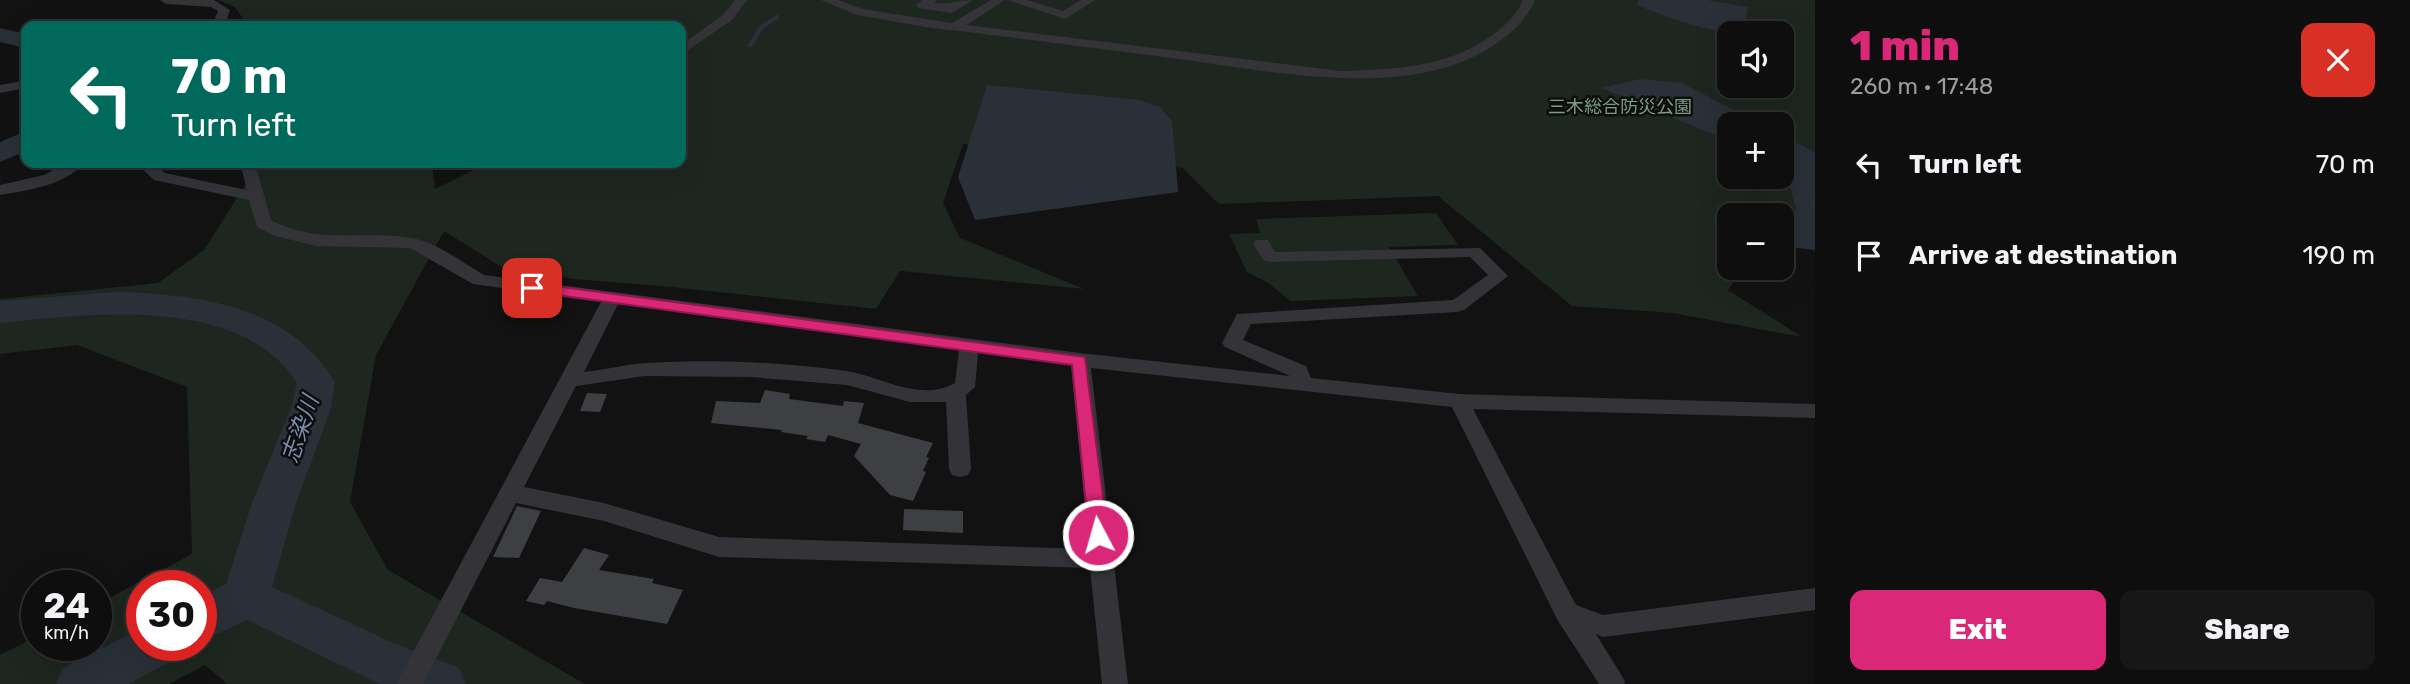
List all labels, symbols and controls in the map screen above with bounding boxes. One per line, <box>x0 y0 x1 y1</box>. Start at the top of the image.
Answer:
map controls <box>1717 21 1794 280</box>
button: sound <box>1717 21 1794 98</box>
text: 1 min <box>1850 21 1960 71</box>
button: close <box>2301 23 2375 97</box>
text: 70 m <box>171 47 288 105</box>
icon: left <box>56 49 147 140</box>
text: 260 m · 17:48 <box>1850 72 1993 100</box>
park label: 三木総合防災公園 <box>1548 96 1692 118</box>
text: Turn left <box>171 106 296 144</box>
button: + <box>1717 112 1794 189</box>
icon: left <box>1850 146 1888 184</box>
text: Turn left <box>1909 149 2021 180</box>
text: 70 m <box>2316 149 2375 180</box>
button: − <box>1717 203 1794 280</box>
icon: arrive <box>1850 237 1888 275</box>
text: Arrive at destination <box>1909 240 2177 271</box>
text: 190 m <box>2302 240 2375 271</box>
pin <box>502 258 562 318</box>
icon: arrive <box>513 269 551 307</box>
water label: 志染川 <box>276 389 325 466</box>
position arrow <box>1061 498 1135 572</box>
speed limit sign: 30 <box>126 570 217 661</box>
text: 24 <box>43 585 90 627</box>
button: Exit <box>1850 590 2106 670</box>
button: Share <box>2120 590 2375 670</box>
text: km/h <box>44 622 89 644</box>

